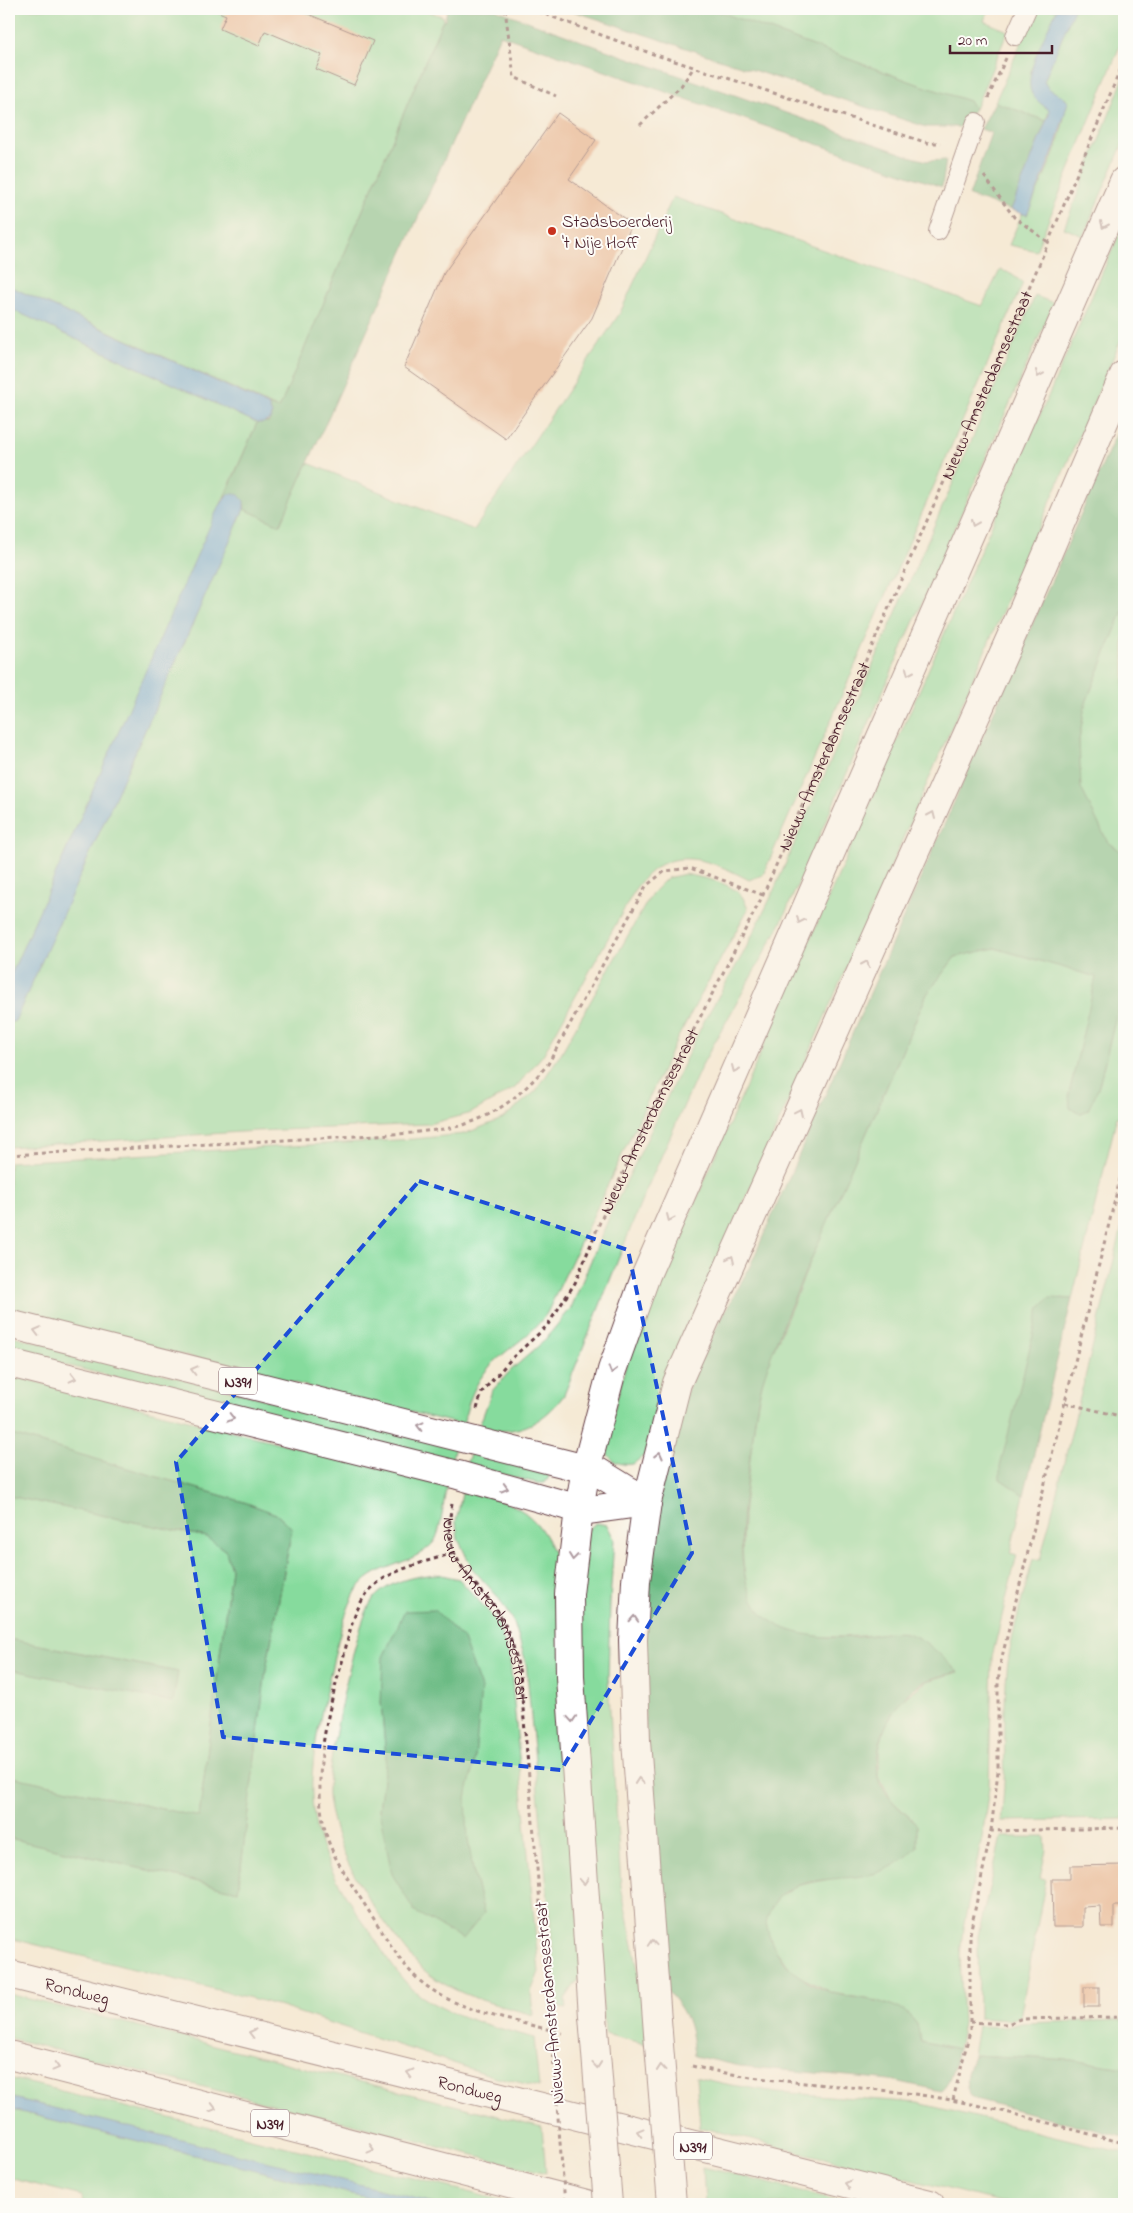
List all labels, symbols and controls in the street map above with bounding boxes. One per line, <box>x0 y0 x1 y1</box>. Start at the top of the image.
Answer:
scale bar <box>950 22 1053 54</box>
text: 20 m <box>958 30 988 52</box>
place label: Stadsboerderij 't Nije Hoff <box>562 210 672 257</box>
one-way arrow <box>1100 220 1111 229</box>
marker: Stadsboerderij 't Nije Hoff <box>546 225 558 237</box>
street label: Nieuw-Amsterdamsestraat <box>935 287 1041 484</box>
one-way arrow <box>1034 369 1045 378</box>
one-way arrow <box>970 518 981 527</box>
street label: Nieuw-Amsterdamsestraat <box>773 658 879 855</box>
one-way arrow <box>905 667 916 676</box>
one-way arrow <box>926 811 937 820</box>
one-way arrow <box>796 916 806 924</box>
one-way arrow <box>860 960 871 969</box>
street label: Nieuw-Amsterdamsestraat <box>594 1025 707 1219</box>
one-way arrow <box>731 1064 742 1073</box>
one-way arrow <box>792 1108 802 1117</box>
one-way arrow <box>666 1213 677 1222</box>
one-way arrow <box>725 1255 736 1264</box>
one-way arrow <box>32 1326 41 1337</box>
one-way arrow <box>190 1365 199 1376</box>
one-way arrow <box>608 1365 618 1374</box>
road number: N391 <box>219 1368 257 1394</box>
one-way arrow <box>69 1372 78 1383</box>
one-way arrow <box>226 1412 234 1422</box>
one-way arrow <box>417 1422 425 1432</box>
one-way arrow <box>653 1452 663 1460</box>
one-way arrow <box>500 1483 508 1493</box>
street label: Nieuw-Amsterdamsestraat <box>434 1516 533 1702</box>
one-way arrow <box>568 1553 579 1561</box>
one-way arrow <box>628 1614 639 1622</box>
one-way arrow <box>567 1715 578 1723</box>
one-way arrow <box>634 1777 645 1785</box>
one-way arrow <box>578 1878 589 1886</box>
street label: Nieuw-Amsterdamsestraat <box>529 1900 573 2105</box>
one-way arrow <box>647 1939 658 1947</box>
street label: Rondweg <box>41 1972 112 2015</box>
one-way arrow <box>248 2028 257 2039</box>
one-way arrow <box>591 2061 602 2069</box>
one-way arrow <box>51 2062 60 2072</box>
one-way arrow <box>656 2064 667 2072</box>
one-way arrow <box>405 2068 414 2079</box>
street label: Rondweg <box>434 2070 505 2113</box>
one-way arrow <box>209 2102 218 2113</box>
road number: N391 <box>251 2110 289 2136</box>
one-way arrow <box>635 2127 644 2138</box>
road number: N391 <box>674 2132 712 2160</box>
one-way arrow <box>366 2143 375 2154</box>
one-way arrow <box>844 2179 853 2190</box>

